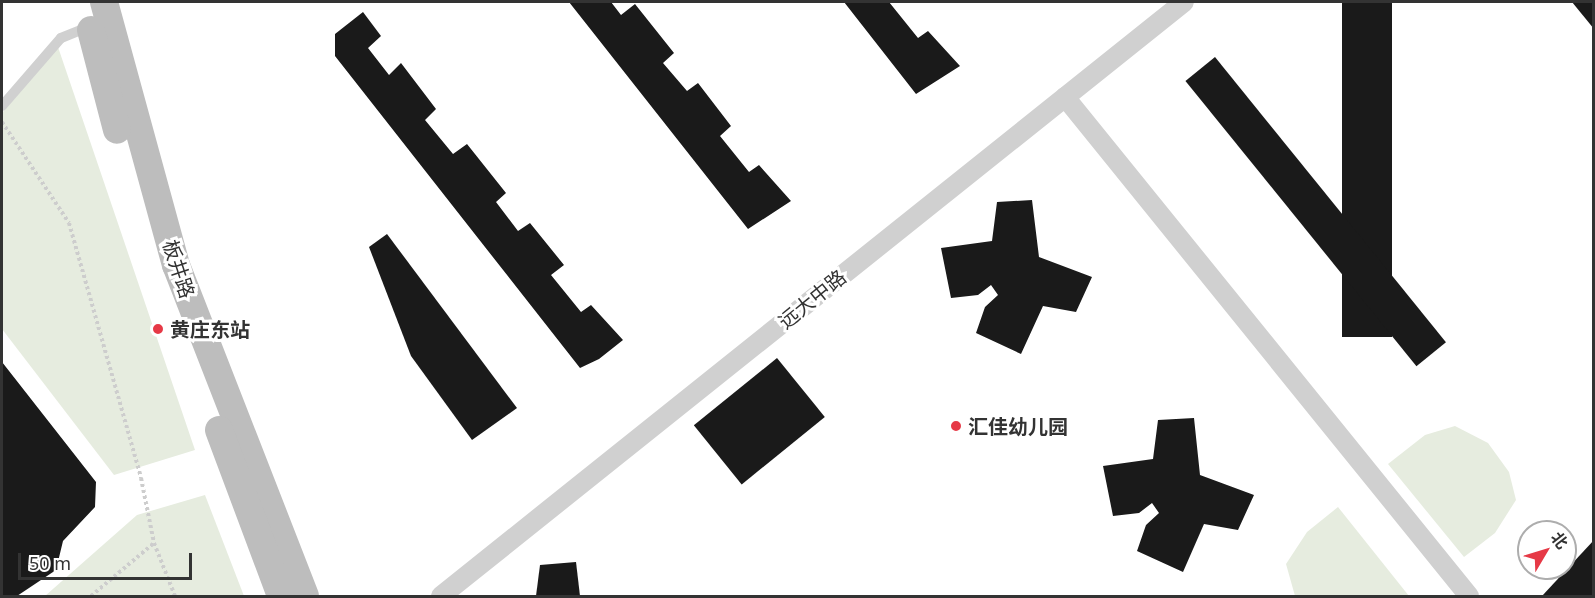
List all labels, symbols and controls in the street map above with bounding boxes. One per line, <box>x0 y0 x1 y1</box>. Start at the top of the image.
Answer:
street label: 板井路 <box>158 237 200 301</box>
street label: 远大中路 <box>773 265 851 333</box>
place label: 黄庄东站 <box>170 317 250 341</box>
marker: 黄庄东站 <box>151 322 165 336</box>
place label: 汇佳幼儿园 <box>968 414 1068 438</box>
marker: 汇佳幼儿园 <box>949 419 963 433</box>
north arrow <box>1517 520 1577 580</box>
text: 北 <box>1546 527 1573 553</box>
scale bar <box>21 541 195 579</box>
text: 50 m <box>29 551 71 575</box>

